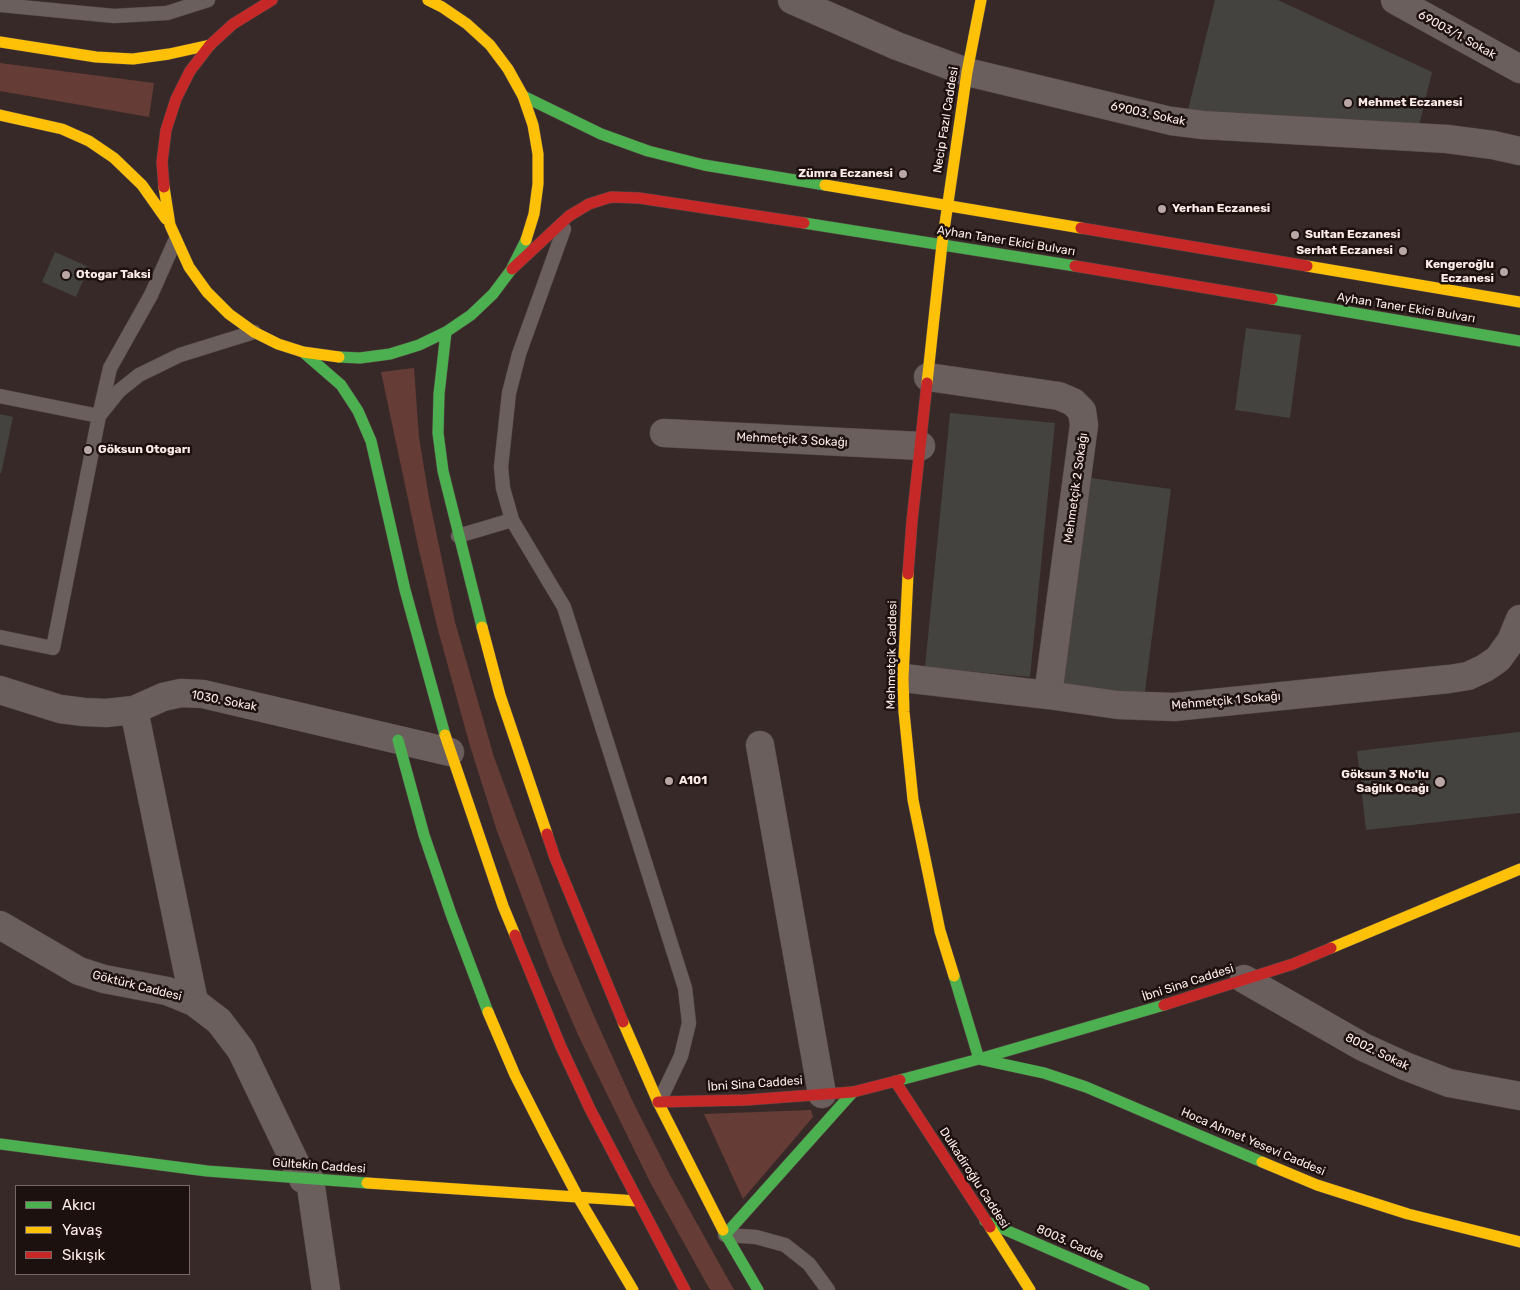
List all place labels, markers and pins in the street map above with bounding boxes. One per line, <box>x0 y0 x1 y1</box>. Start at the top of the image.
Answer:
place label: Mehmet Eczanesi <box>1358 96 1462 110</box>
marker: Mehmet Eczanesi <box>1342 97 1354 109</box>
place label: Zümra Eczanesi <box>798 167 893 181</box>
marker: Zümra Eczanesi <box>897 168 909 180</box>
place label: Yerhan Eczanesi <box>1172 202 1270 216</box>
marker: Yerhan Eczanesi <box>1156 203 1168 215</box>
place label: Sultan Eczanesi <box>1305 228 1400 242</box>
marker: Sultan Eczanesi <box>1289 229 1301 241</box>
place label: Serhat Eczanesi <box>1296 244 1393 258</box>
marker: Serhat Eczanesi <box>1397 245 1409 257</box>
place label: Kengeroğlu Eczanesi <box>1425 258 1494 286</box>
marker: Kengeroğlu Eczanesi <box>1498 266 1510 278</box>
place label: Otogar Taksi <box>76 268 151 282</box>
marker: Otogar Taksi <box>60 269 72 281</box>
place label: Göksun Otogarı <box>98 443 191 457</box>
marker: Göksun Otogarı <box>82 444 94 456</box>
place label: Göksun 3 No'lu Sağlık Ocağı <box>1341 768 1429 796</box>
place label: A101 <box>679 774 707 788</box>
marker: A101 <box>663 775 675 787</box>
marker: Göksun 3 No'lu Sağlık Ocağı <box>1433 775 1447 789</box>

